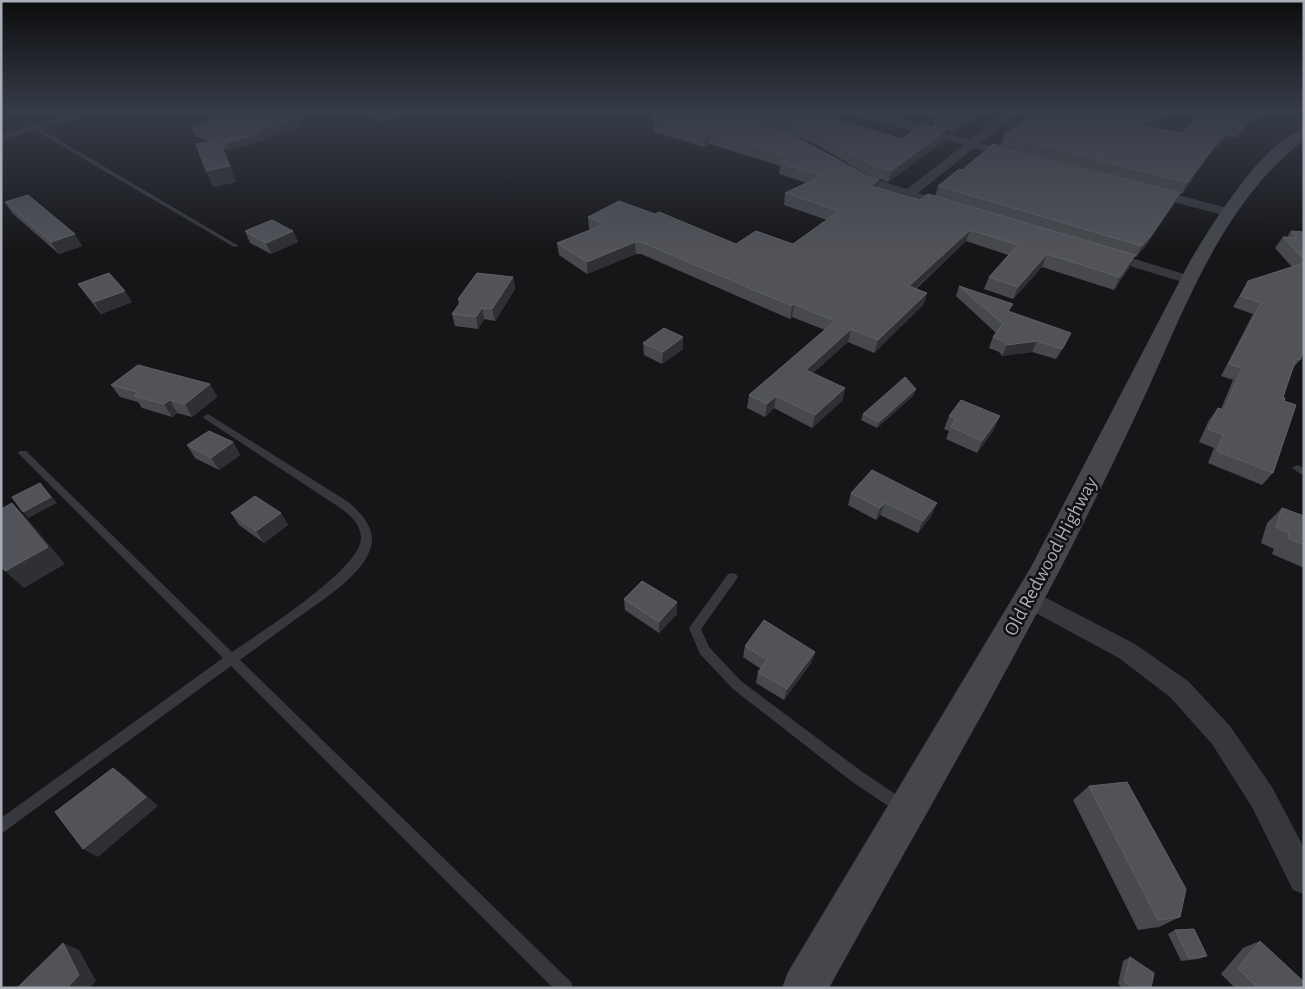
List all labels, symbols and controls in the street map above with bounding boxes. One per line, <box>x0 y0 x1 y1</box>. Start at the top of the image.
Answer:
street label: Old Redwood Highway <box>1001 473 1101 639</box>

